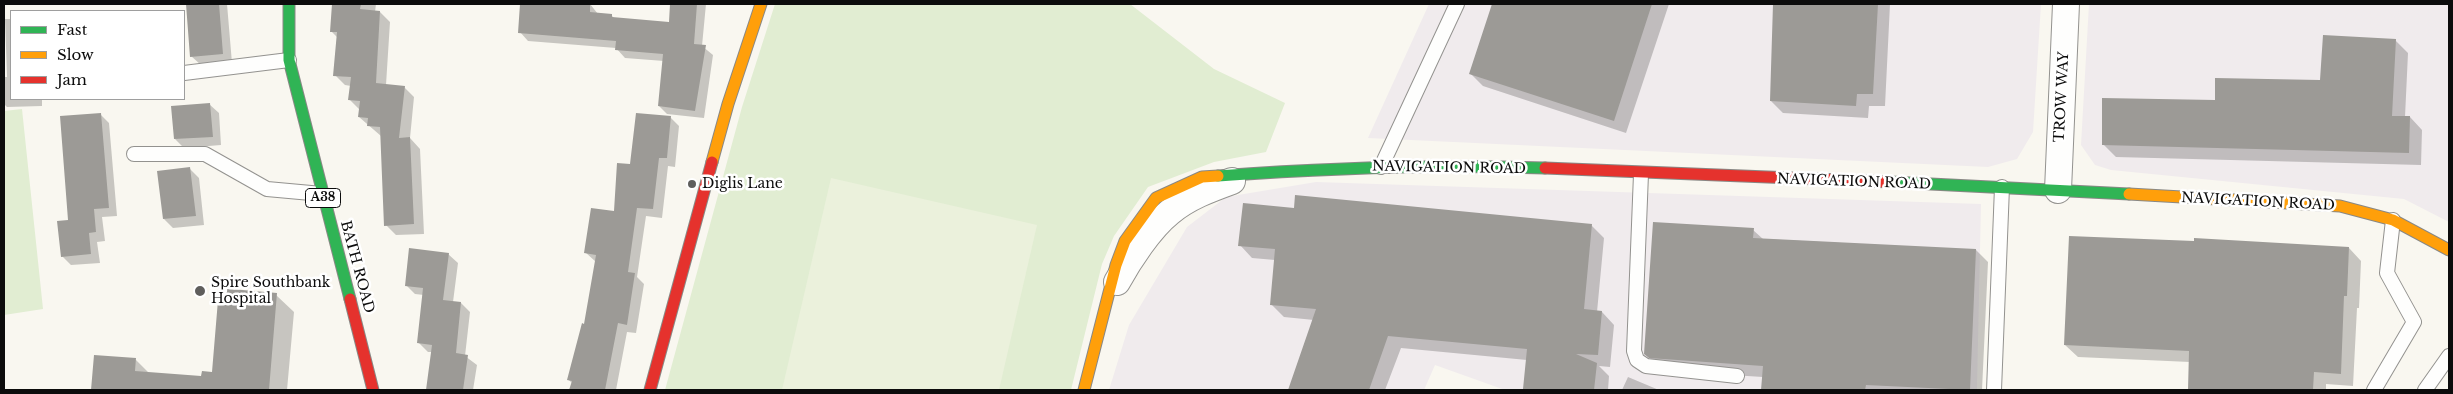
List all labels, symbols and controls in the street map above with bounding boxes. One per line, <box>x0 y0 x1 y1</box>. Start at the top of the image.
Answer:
legend <box>10 10 185 100</box>
text: Fast <box>57 20 87 39</box>
text: Slow <box>57 45 94 64</box>
street label: TROW WAY <box>2051 51 2073 143</box>
text: Jam <box>57 70 87 89</box>
street label: NAVIGATION ROAD <box>1372 158 1526 178</box>
street label: NAVIGATION ROAD <box>1777 171 1931 193</box>
place label: Diglis Lane <box>702 176 783 192</box>
marker: Diglis Lane <box>686 178 698 190</box>
road number: A38 <box>306 188 340 208</box>
street label: NAVIGATION ROAD <box>2181 190 2335 214</box>
street label: BATH ROAD <box>337 219 377 315</box>
place label: Spire Southbank Hospital <box>211 275 330 308</box>
marker: Spire Southbank Hospital <box>193 284 207 298</box>

